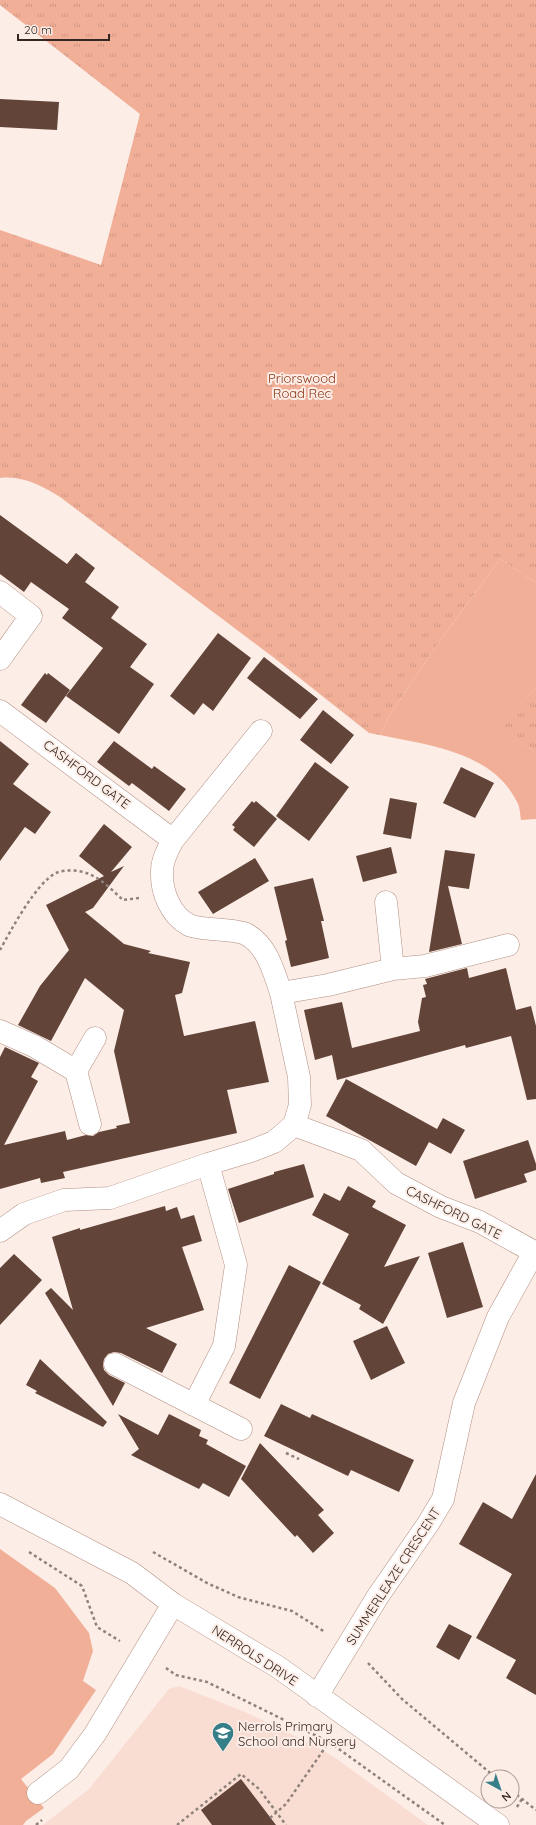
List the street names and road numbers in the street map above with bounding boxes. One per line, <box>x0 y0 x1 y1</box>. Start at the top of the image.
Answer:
street label: CASHFORD GATE <box>40 736 134 812</box>
street label: CASHFORD GATE <box>404 1182 504 1242</box>
street label: SUMMERLEAZE CRESCENT <box>342 1504 444 1648</box>
street label: NERROLS DRIVE <box>209 1621 301 1689</box>

